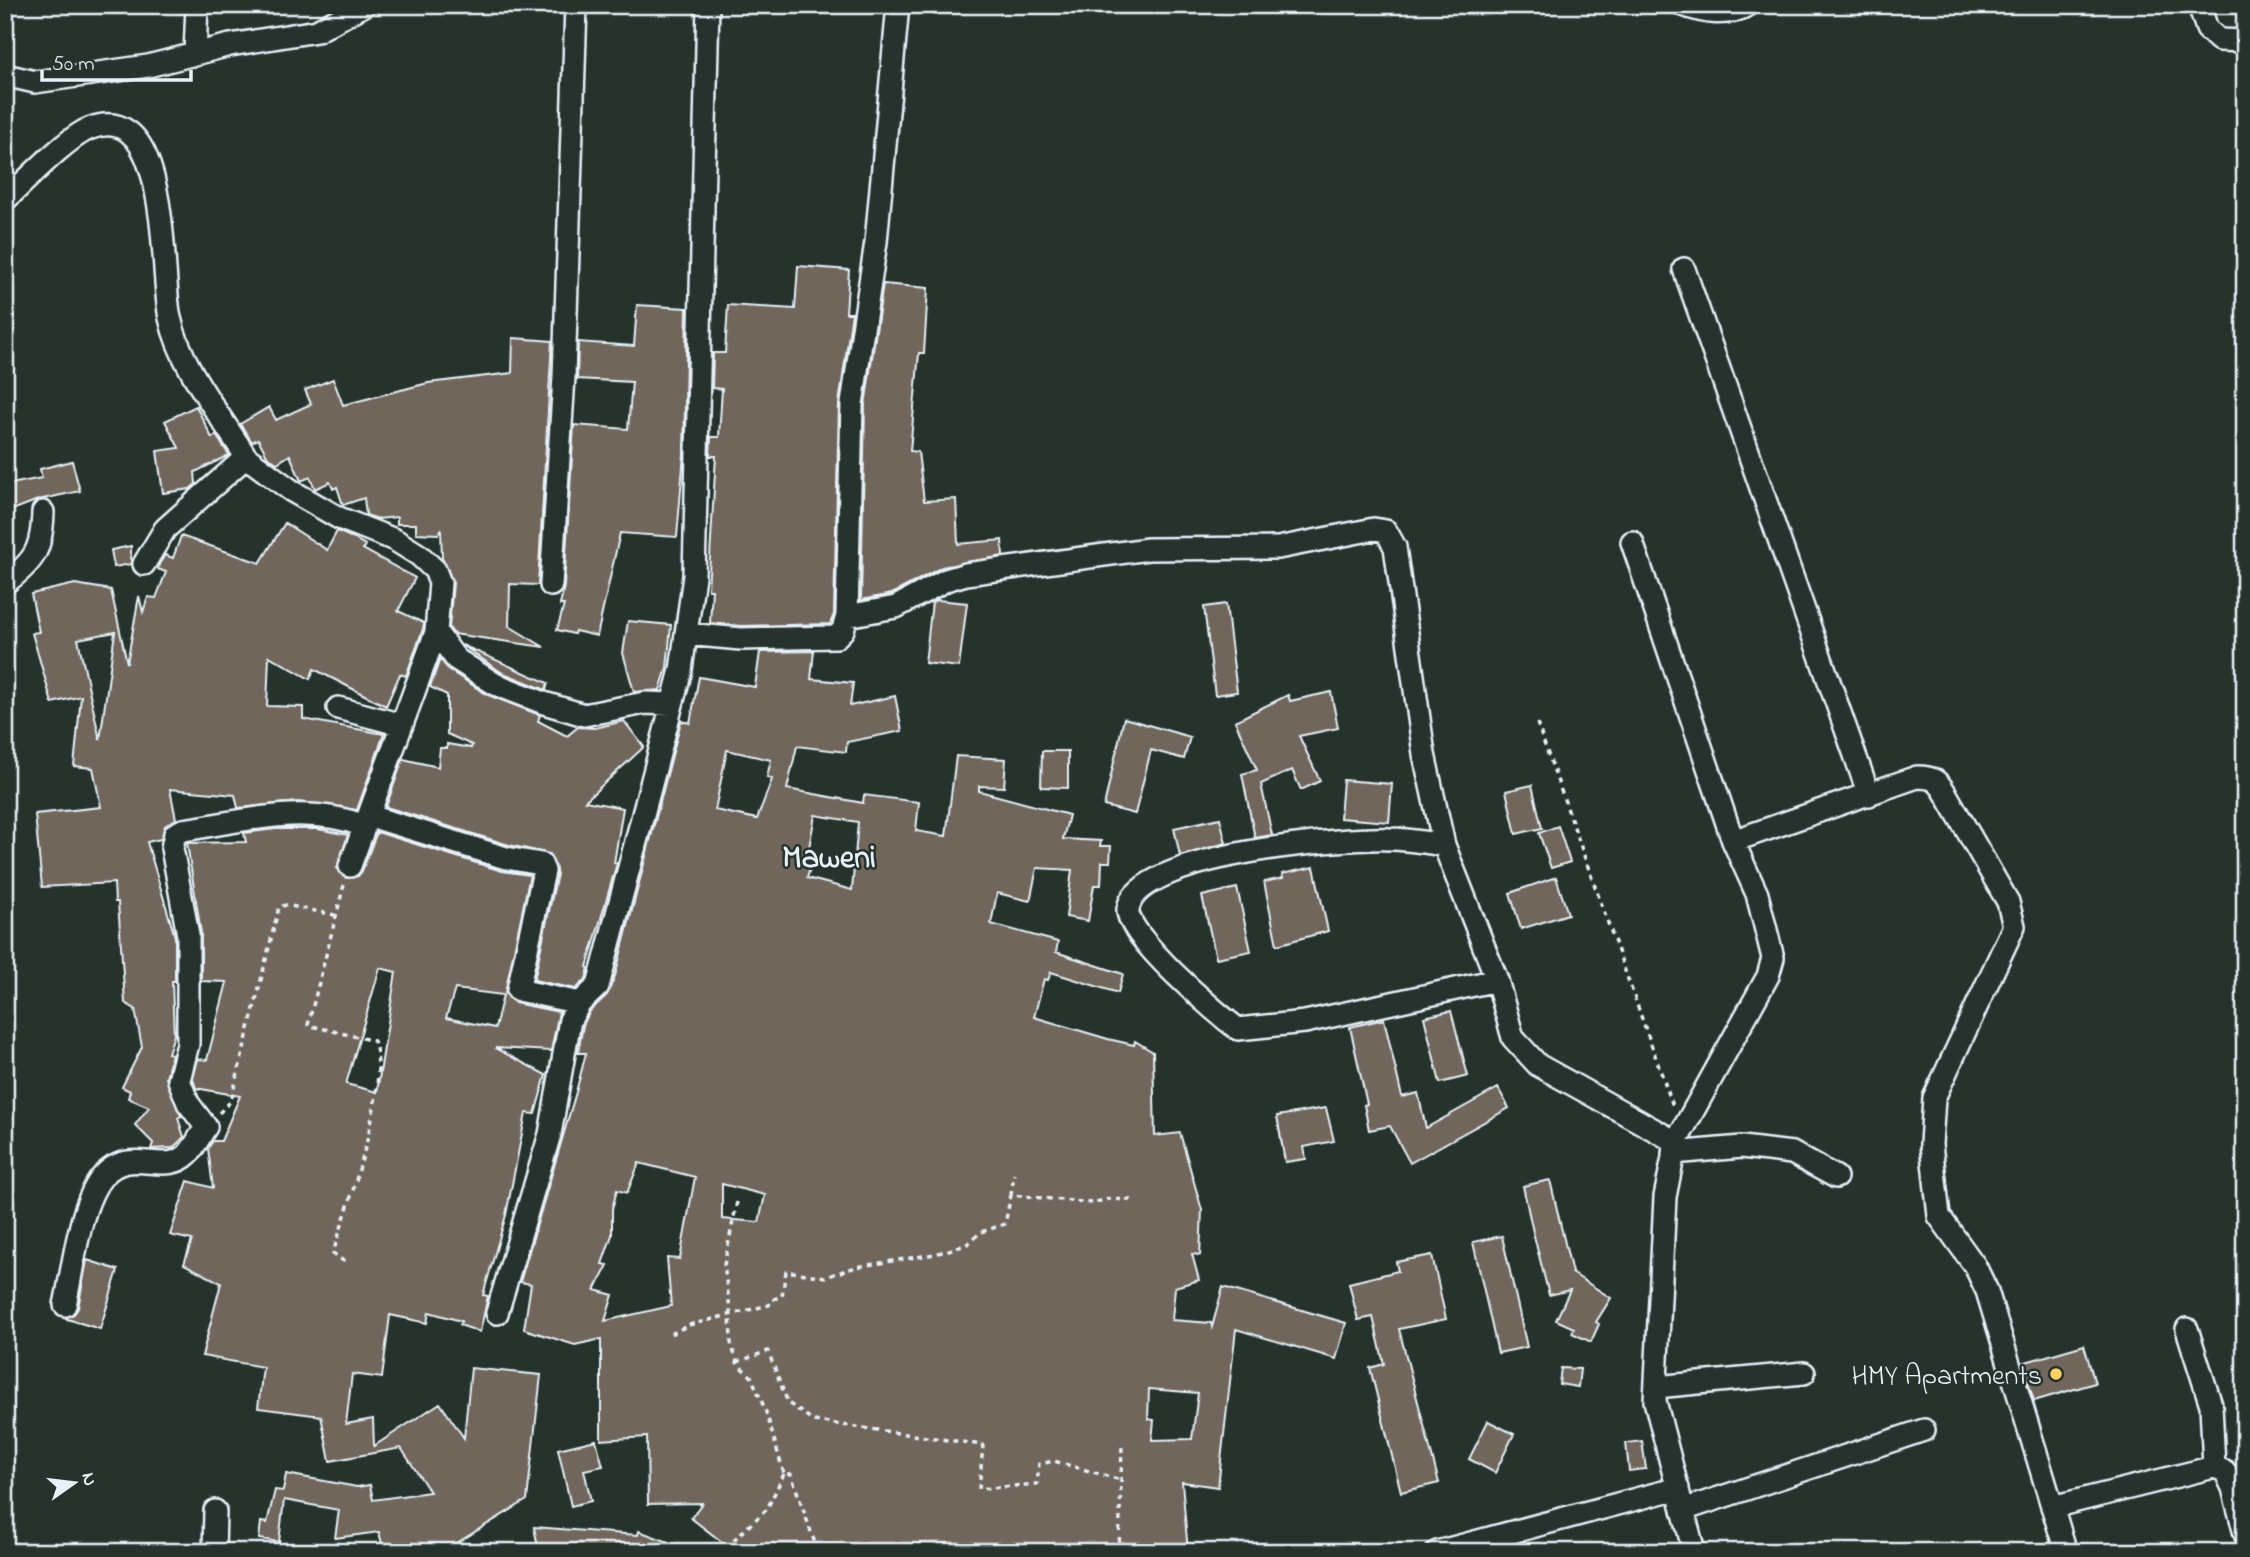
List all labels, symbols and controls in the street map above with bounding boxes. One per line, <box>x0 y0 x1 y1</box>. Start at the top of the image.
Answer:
scale bar <box>42 38 191 82</box>
text: 50 m <box>52 50 95 80</box>
district label: Maweni <box>782 836 876 883</box>
place label: HMY Apartments <box>1851 1357 2042 1398</box>
marker: HMY Apartments <box>2048 1366 2064 1382</box>
north arrow <box>38 1448 108 1518</box>
text: N <box>73 1470 103 1489</box>

